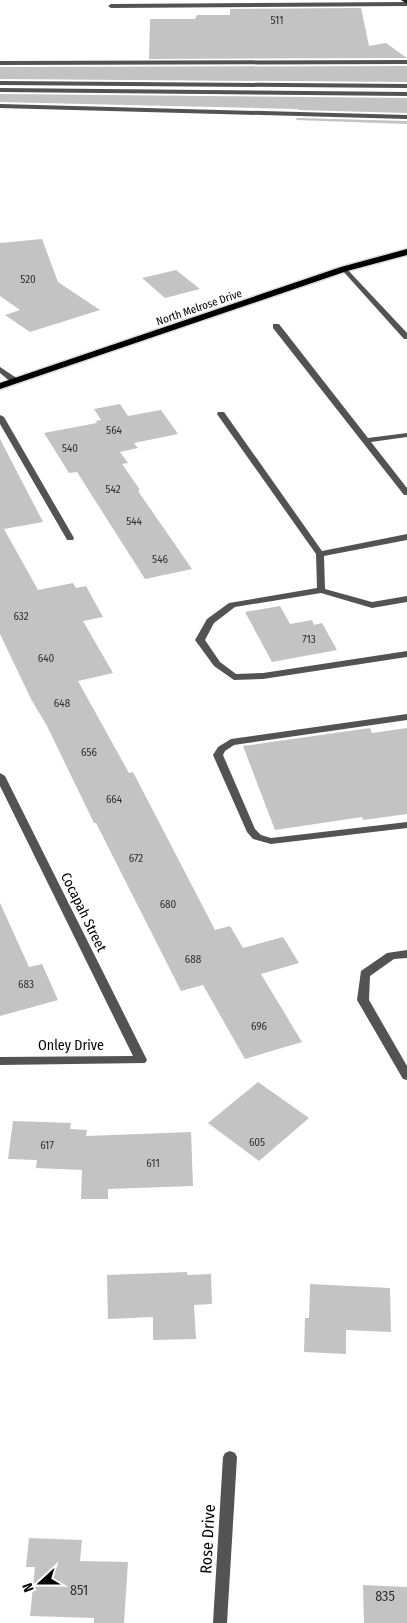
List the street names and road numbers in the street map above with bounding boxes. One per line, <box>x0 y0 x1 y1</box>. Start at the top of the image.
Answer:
street label: North Melrose Drive <box>155 287 244 328</box>
street label: Cocapah Street <box>57 870 110 955</box>
street label: Onley Drive <box>38 1037 104 1054</box>
street label: Rose Drive <box>196 1504 219 1574</box>

